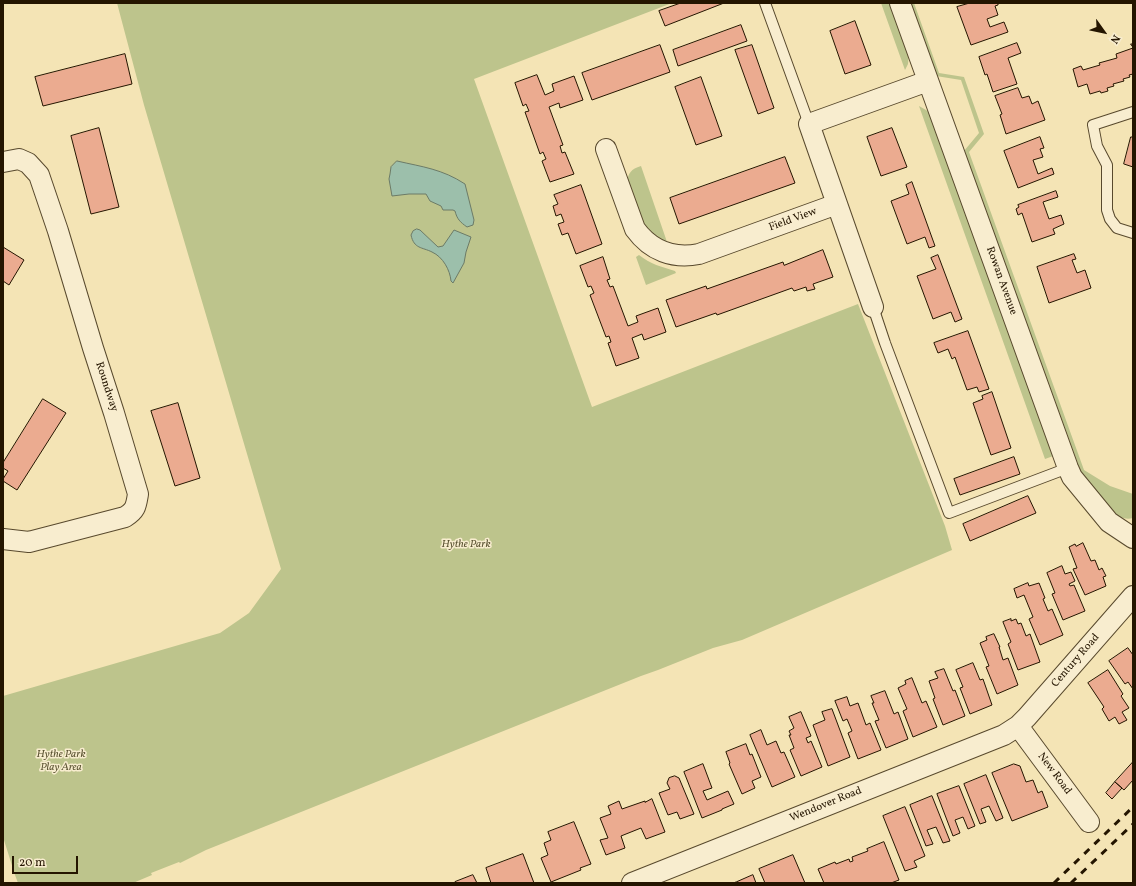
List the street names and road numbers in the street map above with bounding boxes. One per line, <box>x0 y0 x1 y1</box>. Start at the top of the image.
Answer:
street label: Field View <box>767 205 819 235</box>
street label: Rowan Avenue <box>983 245 1019 317</box>
street label: Roundway <box>92 360 120 414</box>
street label: Century Road <box>1049 632 1103 690</box>
street label: New Road <box>1034 751 1074 797</box>
street label: Wendover Road <box>788 785 864 825</box>

